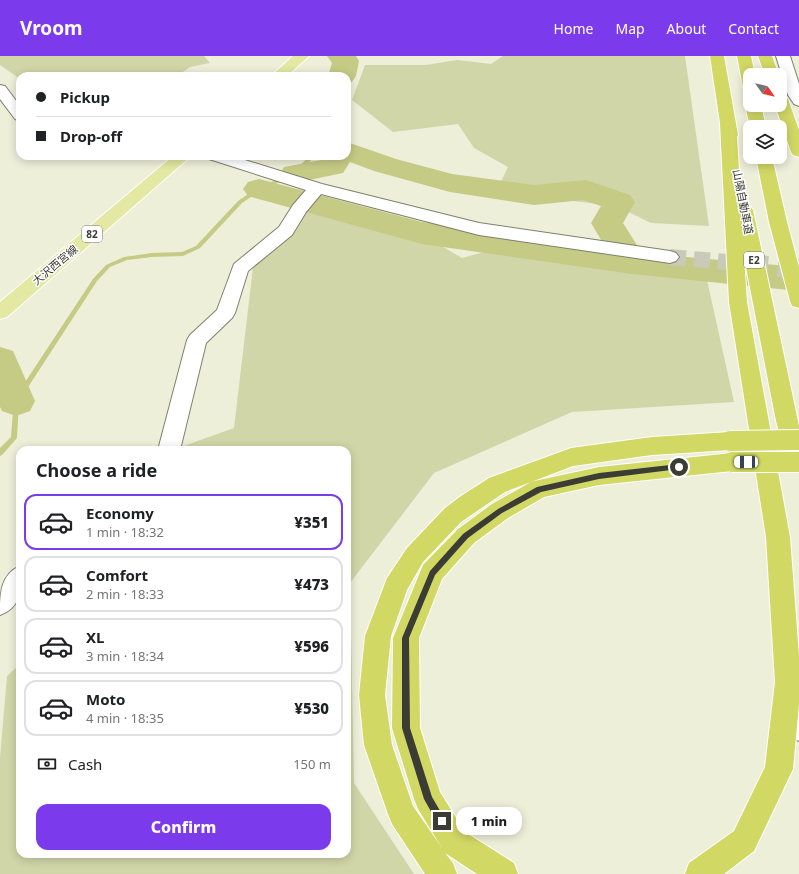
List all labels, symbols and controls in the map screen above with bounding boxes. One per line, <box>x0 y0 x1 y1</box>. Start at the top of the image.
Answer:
text: Vroom <box>20 15 83 41</box>
text: Home <box>554 19 593 38</box>
text: Map <box>615 19 645 38</box>
text: About <box>667 19 706 38</box>
text: Contact <box>728 19 779 38</box>
north arrow <box>743 68 787 112</box>
map controls <box>743 68 787 164</box>
text: Pickup <box>60 87 110 107</box>
button: layers <box>743 120 787 164</box>
text: Drop-off <box>60 126 122 146</box>
street label: 山陽自動車道 <box>730 168 757 236</box>
road number: 82 <box>82 226 102 242</box>
street label: 大沢西宮線 <box>29 241 81 288</box>
road number: E2 <box>744 252 764 268</box>
car <box>734 456 758 468</box>
text: Choose a ride <box>36 458 157 482</box>
route start <box>670 458 688 476</box>
text: Economy <box>86 503 154 523</box>
icon: car <box>38 504 74 540</box>
text: ¥351 <box>294 512 329 532</box>
text: 1 min · 18:32 <box>86 523 164 541</box>
text: Comfort <box>86 565 148 585</box>
icon: car <box>38 566 74 602</box>
text: ¥473 <box>294 574 329 594</box>
text: 2 min · 18:33 <box>86 585 164 603</box>
text: XL <box>86 627 104 647</box>
icon: car <box>38 628 74 664</box>
text: ¥596 <box>294 636 329 656</box>
text: 3 min · 18:34 <box>86 647 164 665</box>
text: Moto <box>86 689 125 709</box>
icon: car <box>38 690 74 726</box>
text: ¥530 <box>294 698 329 718</box>
text: 4 min · 18:35 <box>86 709 164 727</box>
icon: cash <box>36 753 58 775</box>
text: Cash <box>68 754 102 774</box>
text: 150 m <box>293 755 331 773</box>
button: Confirm <box>36 804 331 850</box>
callout: 1 min <box>456 807 522 835</box>
route end <box>433 812 451 830</box>
text: 1 min <box>471 812 507 830</box>

